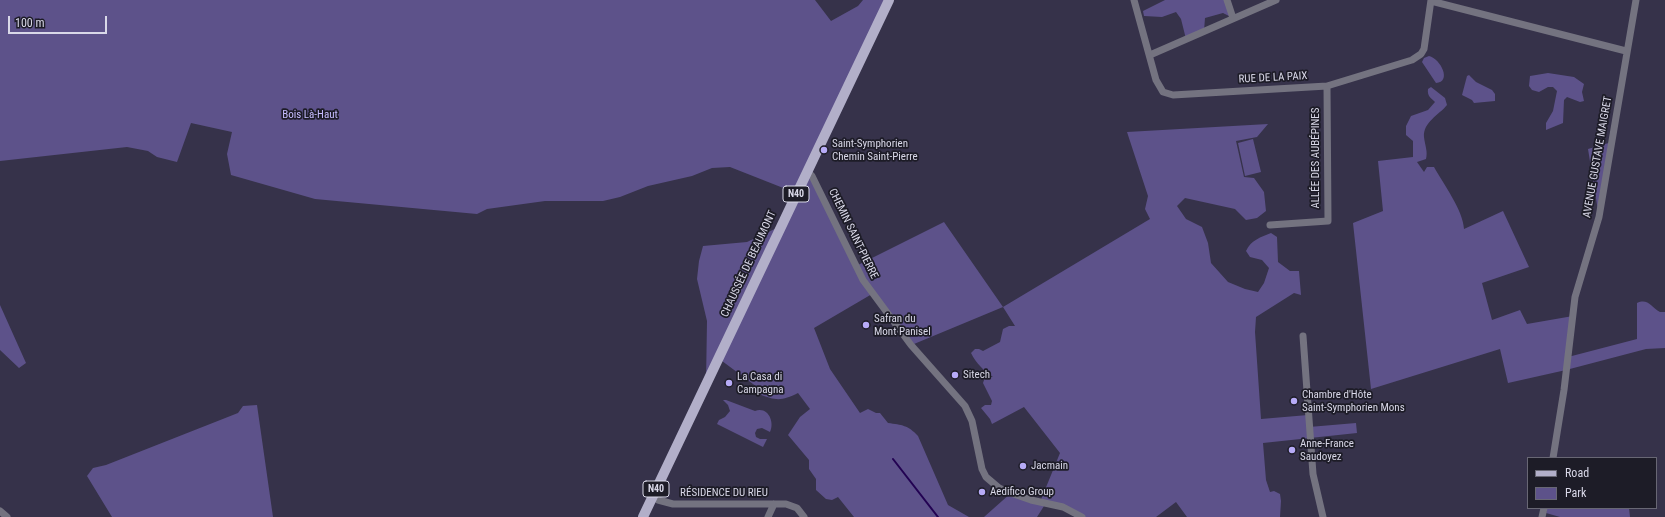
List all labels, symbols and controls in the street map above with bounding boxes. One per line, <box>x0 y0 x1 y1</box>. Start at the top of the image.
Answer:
scale bar <box>10 8 109 34</box>
text: 100 m <box>15 16 45 30</box>
street label: RUE DE LA PAIX <box>1238 70 1308 86</box>
street label: AVENUE GUSTAVE MAIGRET <box>1581 95 1615 219</box>
park label: Bois Là-Haut <box>282 108 338 122</box>
street label: ALLÉE DES AUBÉPINES <box>1309 108 1323 208</box>
place label: Saint-Symphorien Chemin Saint-Pierre <box>832 137 918 163</box>
marker: Saint-Symphorien Chemin Saint-Pierre <box>819 145 829 155</box>
road number: N40 <box>783 186 809 202</box>
street label: CHEMIN SAINT-PIERRE <box>825 187 881 281</box>
street label: CHAUSSÉE DE BEAUMONT <box>719 209 779 319</box>
place label: Safran du Mont Panisel <box>874 312 931 338</box>
marker: Safran du Mont Panisel <box>861 320 871 330</box>
place label: Sitech <box>963 368 990 382</box>
place label: La Casa di Campagna <box>737 370 784 396</box>
marker: Sitech <box>950 370 960 380</box>
marker: La Casa di Campagna <box>724 378 734 388</box>
place label: Chambre d'Hôte Saint-Symphorien Mons <box>1302 388 1405 414</box>
marker: Chambre d'Hôte Saint-Symphorien Mons <box>1289 396 1299 406</box>
place label: Anne-France Saudoyez <box>1300 437 1354 463</box>
marker: Anne-France Saudoyez <box>1287 445 1297 455</box>
legend <box>1527 457 1657 509</box>
place label: Jacmain <box>1031 459 1068 473</box>
marker: Jacmain <box>1018 461 1028 471</box>
text: Road <box>1565 466 1589 480</box>
road number: N40 <box>643 481 669 497</box>
place label: Aedifico Group <box>990 485 1054 499</box>
street label: RÉSIDENCE DU RIEU <box>680 486 768 500</box>
text: Park <box>1565 486 1586 500</box>
marker: Aedifico Group <box>977 487 987 497</box>

